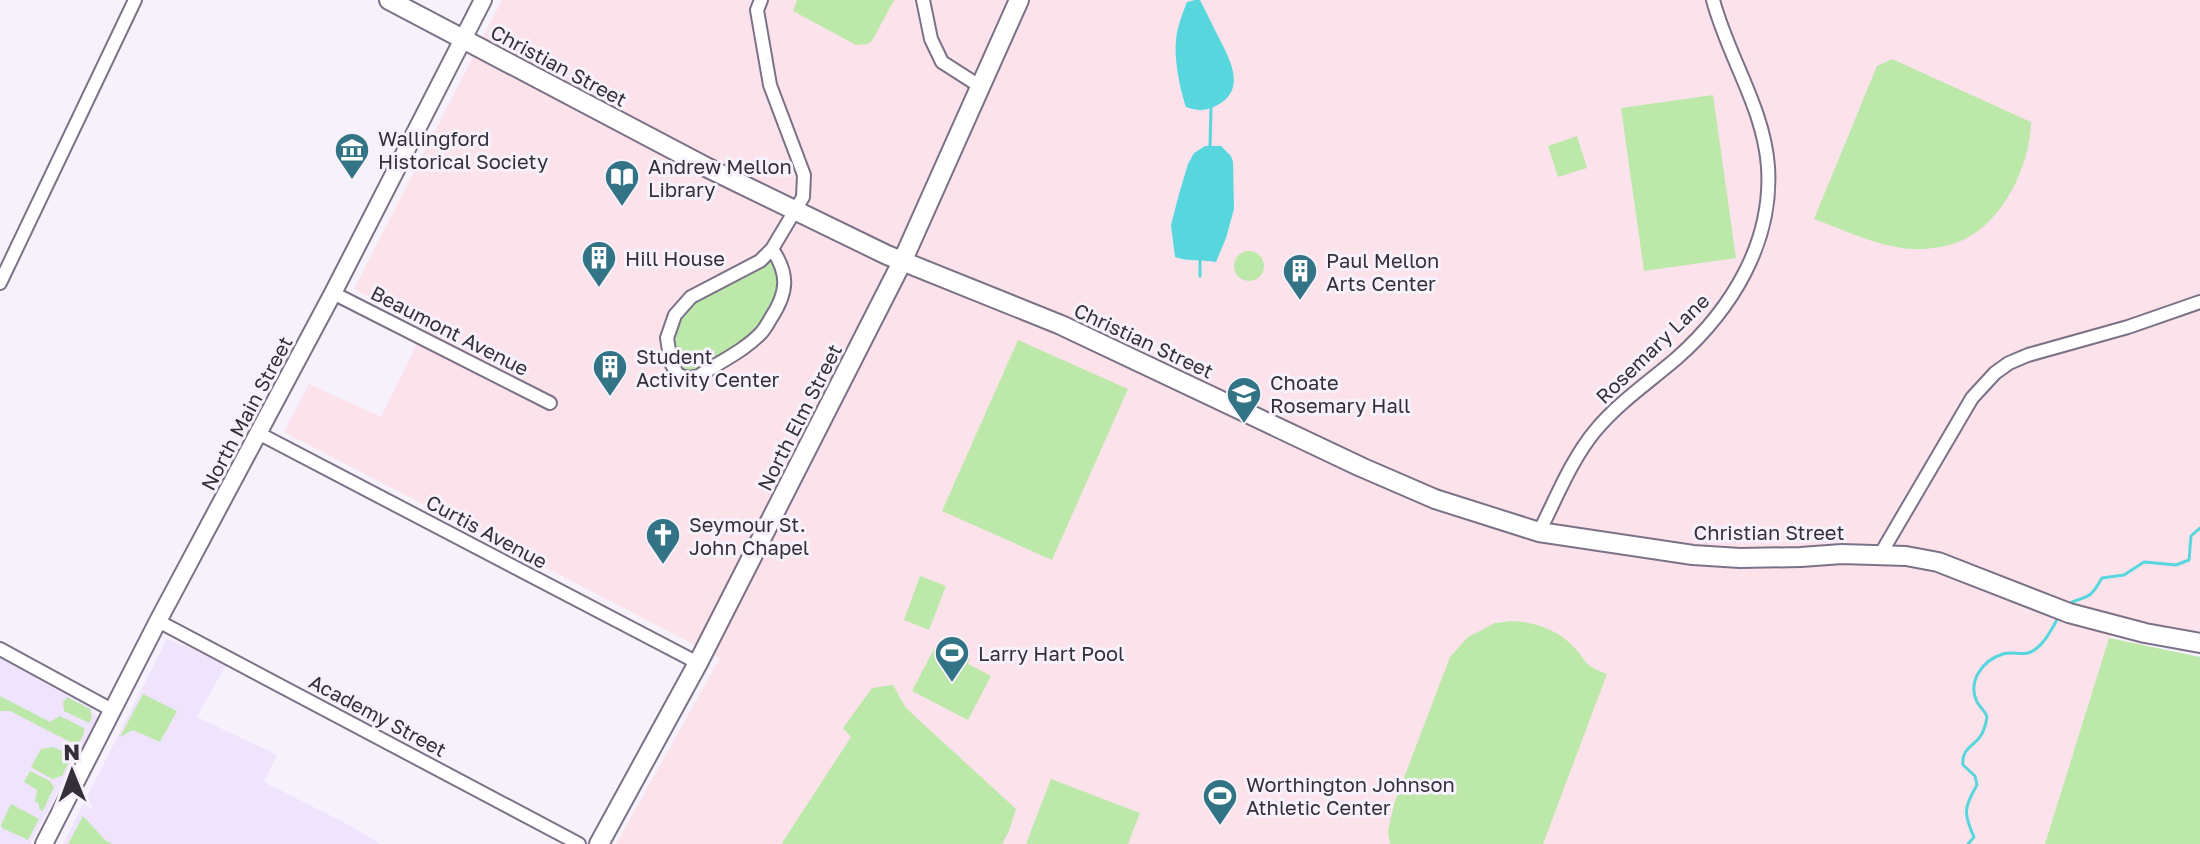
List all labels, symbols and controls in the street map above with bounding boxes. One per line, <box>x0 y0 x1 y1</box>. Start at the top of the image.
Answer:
street label: Christian Street <box>487 19 631 111</box>
place label: Wallingford Historical Society <box>378 126 548 173</box>
museum icon: Wallingford Historical Society <box>333 131 371 181</box>
place label: Andrew Mellon Library <box>648 154 792 201</box>
library icon: Andrew Mellon Library <box>603 158 641 208</box>
building icon: Hill House <box>580 239 618 289</box>
place label: Hill House <box>625 246 725 270</box>
place label: Paul Mellon Arts Center <box>1326 248 1439 295</box>
building icon: Paul Mellon Arts Center <box>1281 252 1319 302</box>
street label: Beaumont Avenue <box>367 280 533 380</box>
street label: Rosemary Lane <box>1590 288 1714 408</box>
street label: Christian Street <box>1071 297 1217 383</box>
street label: North Main Street <box>195 332 297 494</box>
street label: North Elm Street <box>752 340 846 494</box>
place label: Student Activity Center <box>636 344 780 391</box>
building icon: Student Activity Center <box>591 348 629 398</box>
place label: Choate Rosemary Hall <box>1270 370 1411 417</box>
school or university icon: Choate Rosemary Hall <box>1225 375 1263 425</box>
street label: Curtis Avenue <box>422 489 552 573</box>
place label: Seymour St. John Chapel <box>689 512 809 559</box>
church icon: Seymour St. John Chapel <box>644 516 682 566</box>
street label: Christian Street <box>1694 520 1844 544</box>
sports icon: Larry Hart Pool <box>933 634 971 684</box>
place label: Larry Hart Pool <box>978 641 1124 665</box>
street label: Academy Street <box>305 669 451 761</box>
north arrow <box>32 732 112 812</box>
text: N <box>63 738 80 765</box>
place label: Worthington Johnson Athletic Center <box>1246 772 1455 819</box>
sports icon: Worthington Johnson Athletic Center <box>1201 777 1239 827</box>

